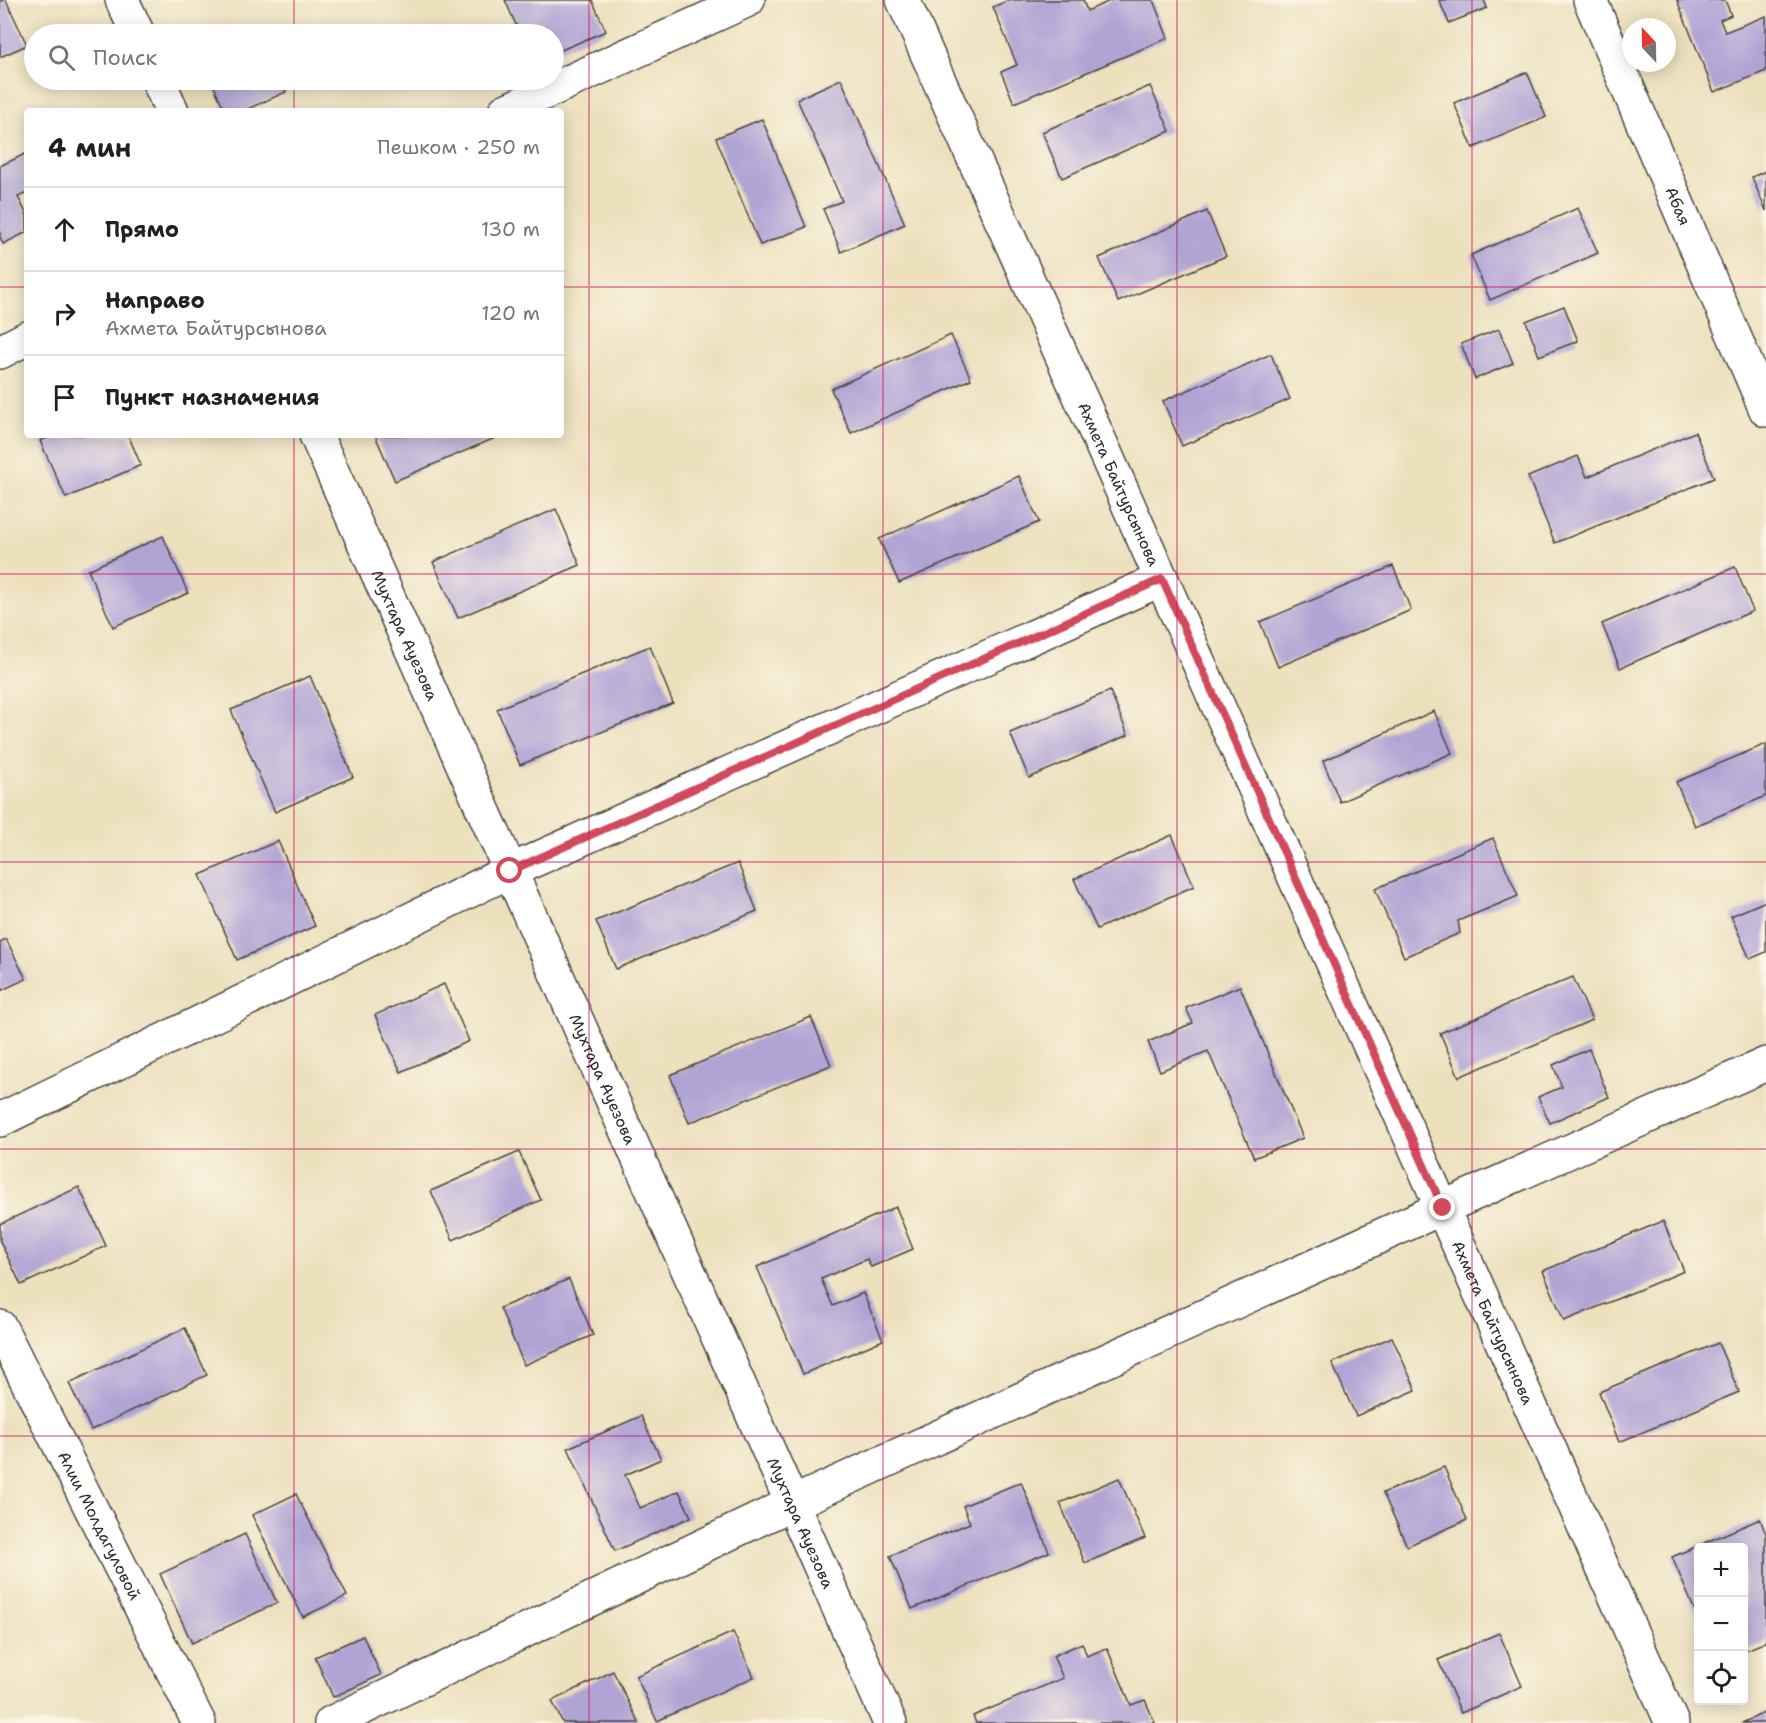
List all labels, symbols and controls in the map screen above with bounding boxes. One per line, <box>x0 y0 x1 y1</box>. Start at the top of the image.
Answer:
north arrow <box>1622 18 1676 72</box>
search box <box>24 24 564 90</box>
icon: search <box>45 41 78 74</box>
text: Поиск <box>93 43 157 72</box>
text: 4 мин <box>48 130 131 165</box>
text: Пешком · 250 m <box>377 134 540 160</box>
street label: Абая <box>1661 183 1696 228</box>
icon: ahead <box>48 213 81 246</box>
text: Прямо <box>105 215 179 244</box>
text: 130 m <box>481 216 540 242</box>
text: Направо <box>105 286 205 315</box>
icon: right <box>48 297 81 330</box>
text: 120 m <box>481 300 540 326</box>
text: Ахмета Байтурсынова <box>105 315 327 341</box>
icon: arrive <box>48 381 81 414</box>
text: Пункт назначения <box>105 383 319 412</box>
street label: Ахмета Байтурсынова <box>1073 399 1165 569</box>
street label: Мухтара Ауезова <box>367 566 443 704</box>
route start <box>496 857 522 883</box>
street label: Мухтара Ауезова <box>565 1010 641 1148</box>
route end <box>1429 1194 1455 1220</box>
street label: Ахмета Байтурсынова <box>1447 1237 1539 1408</box>
street label: Алии Молдагуловой <box>53 1447 146 1603</box>
street label: Мухтара Ауезова <box>762 1454 839 1592</box>
map controls <box>1694 1543 1748 1705</box>
button: + <box>1694 1543 1748 1597</box>
button: − <box>1694 1597 1748 1651</box>
button: locate <box>1694 1651 1748 1705</box>

